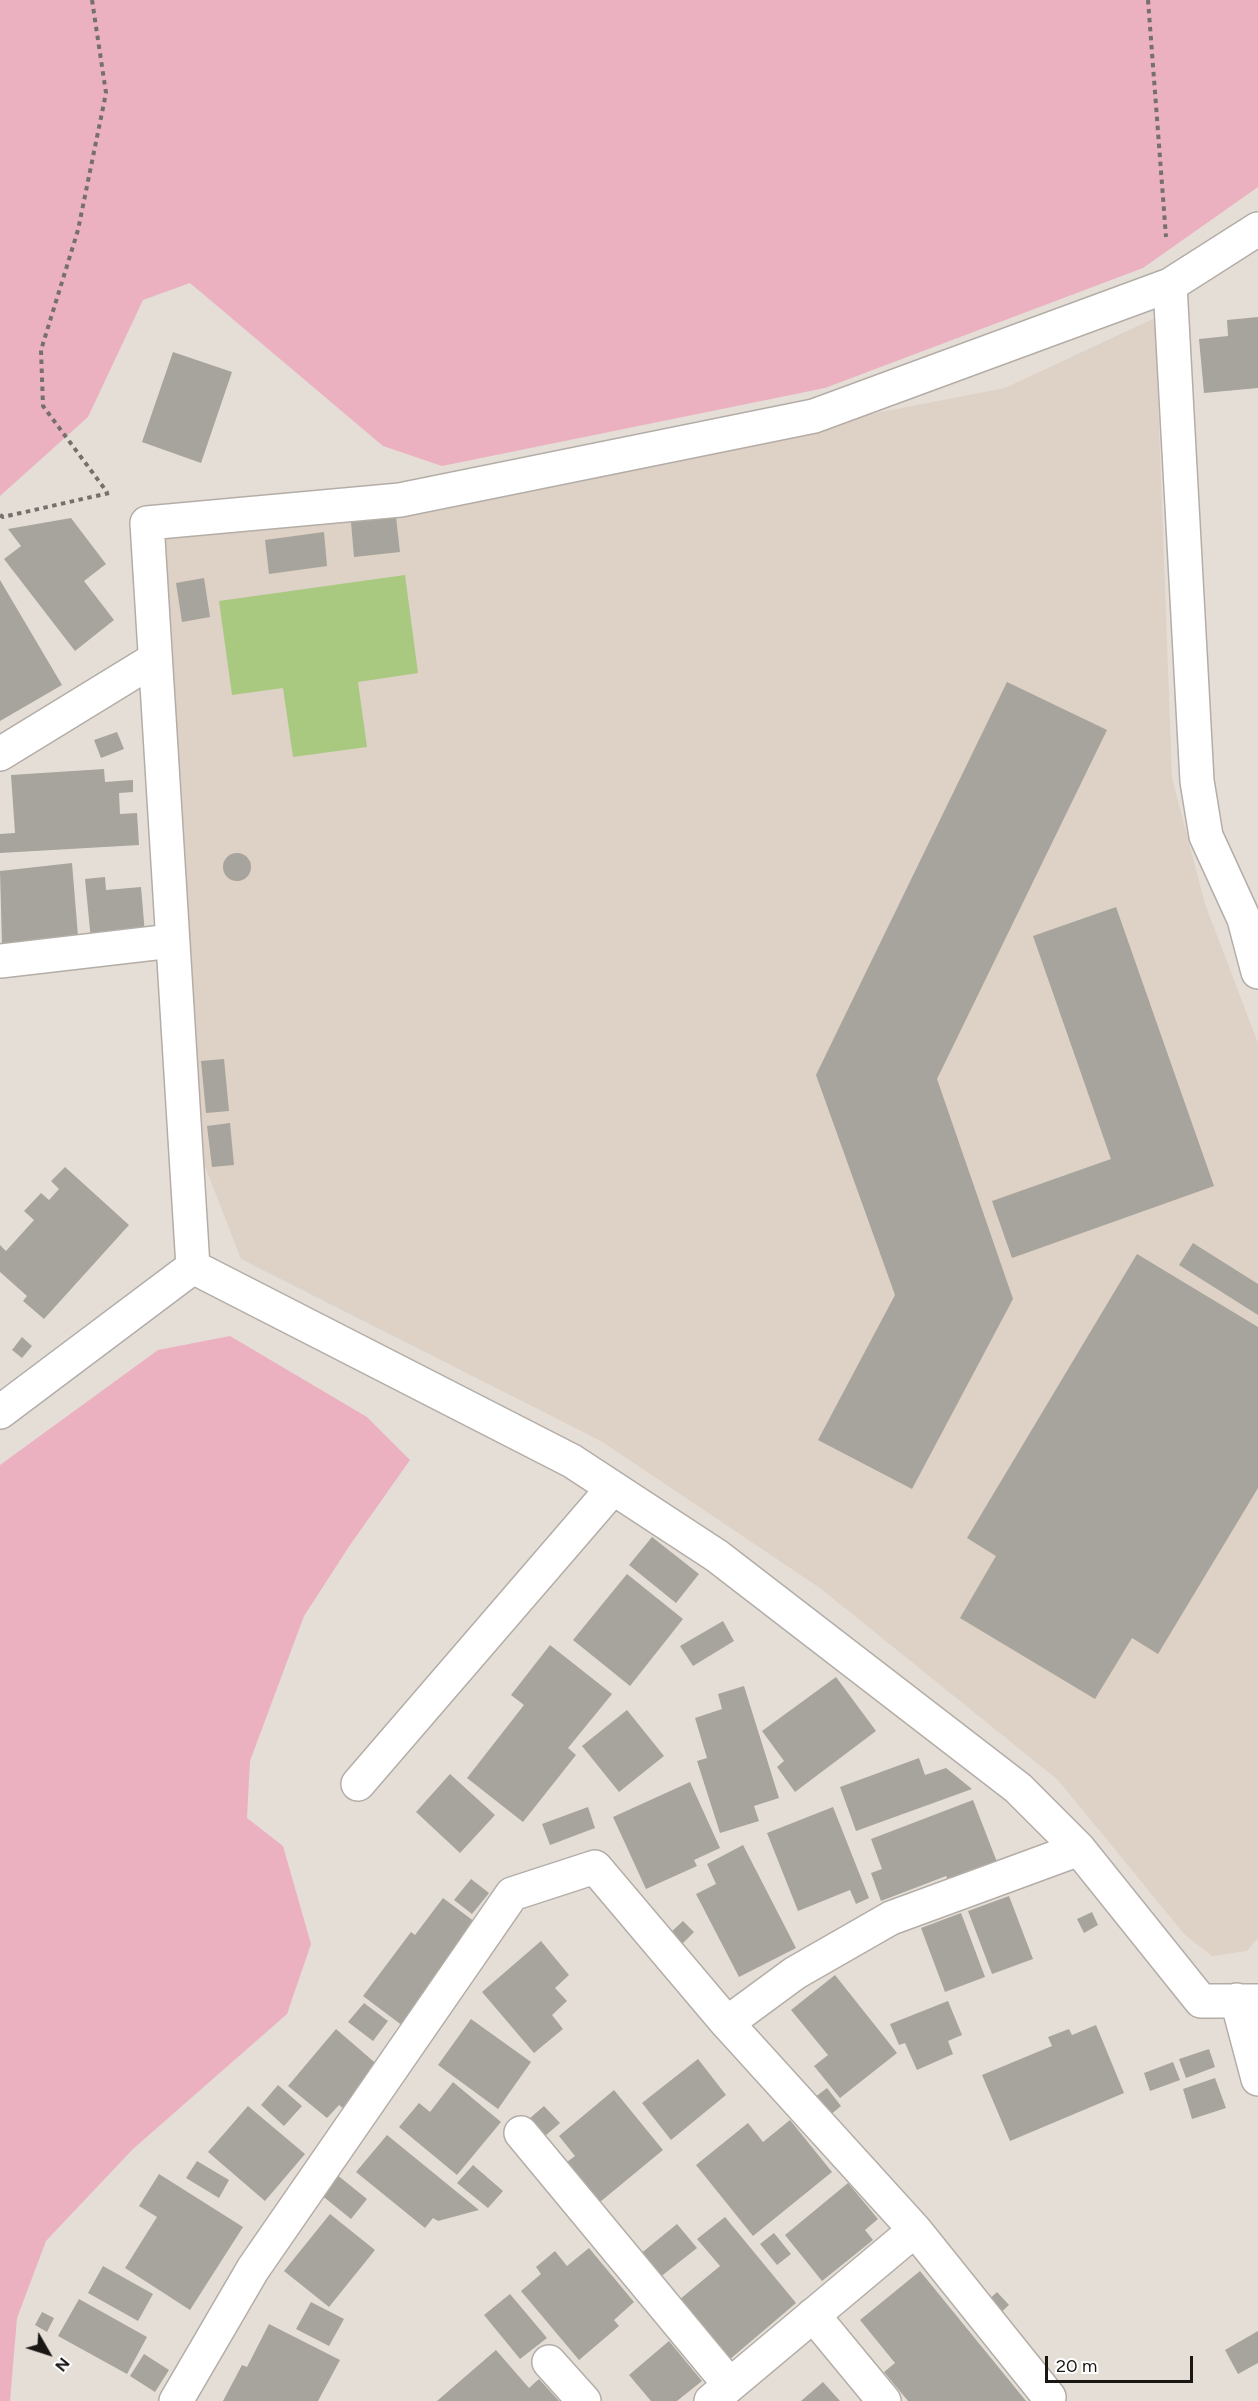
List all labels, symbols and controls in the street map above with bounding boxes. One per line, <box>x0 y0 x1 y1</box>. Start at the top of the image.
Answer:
north arrow <box>18 2323 78 2383</box>
scale bar <box>1048 2344 1196 2382</box>
text: N <box>51 2354 74 2375</box>
text: 20 m <box>1056 2355 1097 2377</box>

